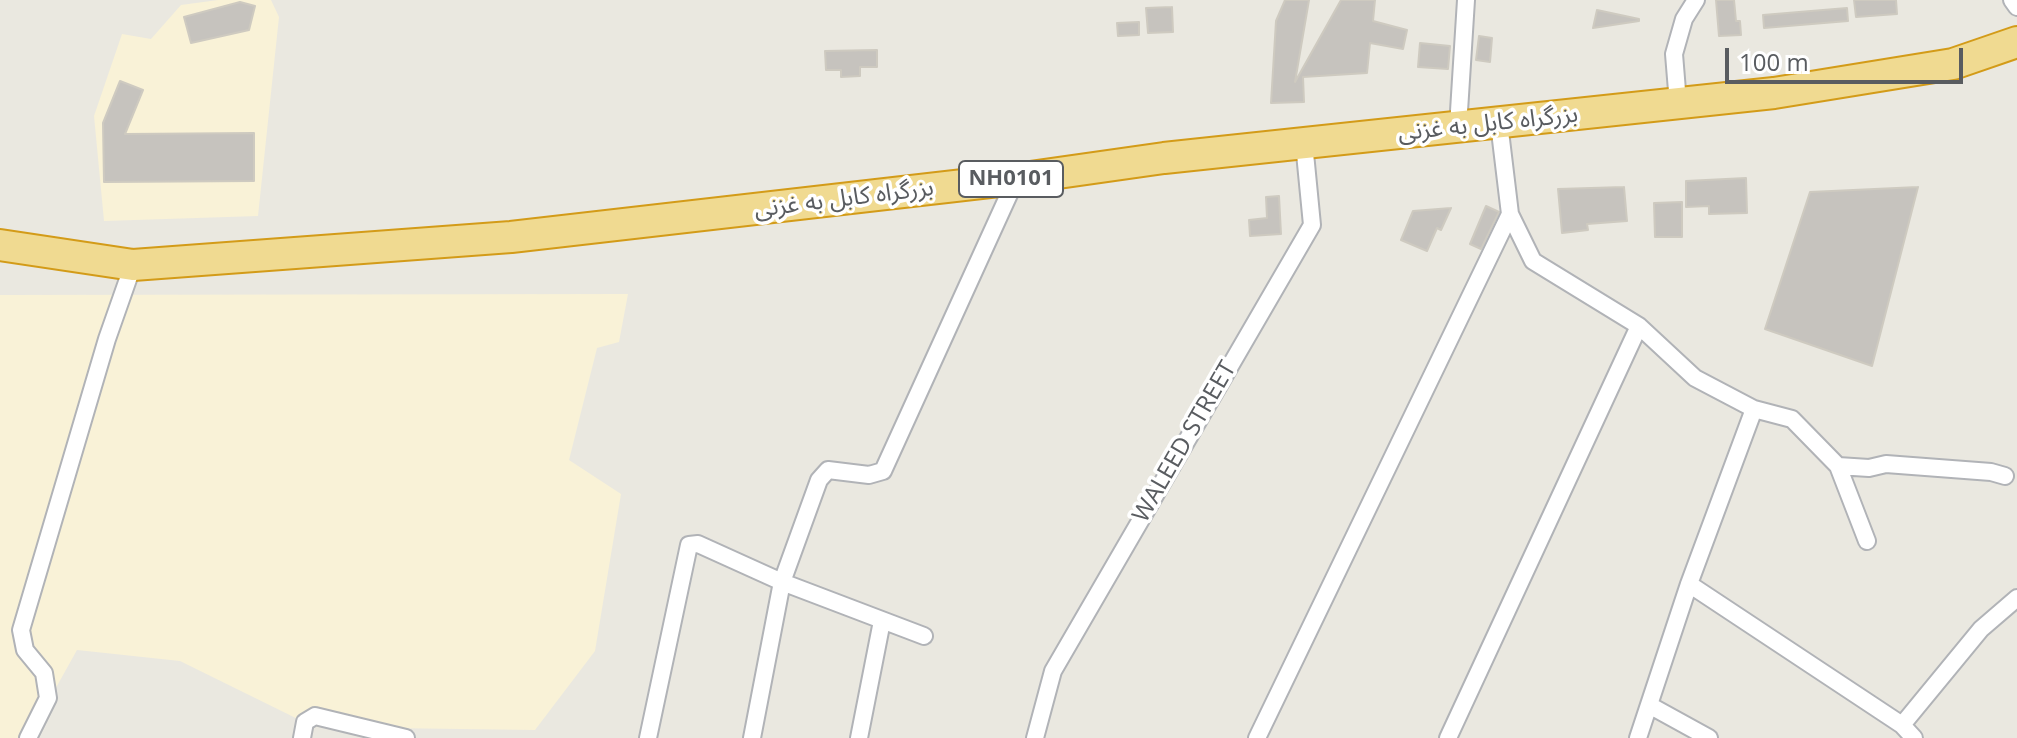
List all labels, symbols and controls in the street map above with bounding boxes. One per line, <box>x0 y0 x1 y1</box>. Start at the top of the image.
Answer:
scale bar <box>1729 32 1967 82</box>
text: 100 m <box>1739 45 1809 78</box>
street label: بزرگراه کابل به غزنی <box>1397 100 1579 148</box>
road number: NH0101 <box>959 161 1063 197</box>
street label: بزرگراه کابل به غزنی <box>753 174 935 224</box>
street label: WALEED STREET <box>1127 356 1243 528</box>

